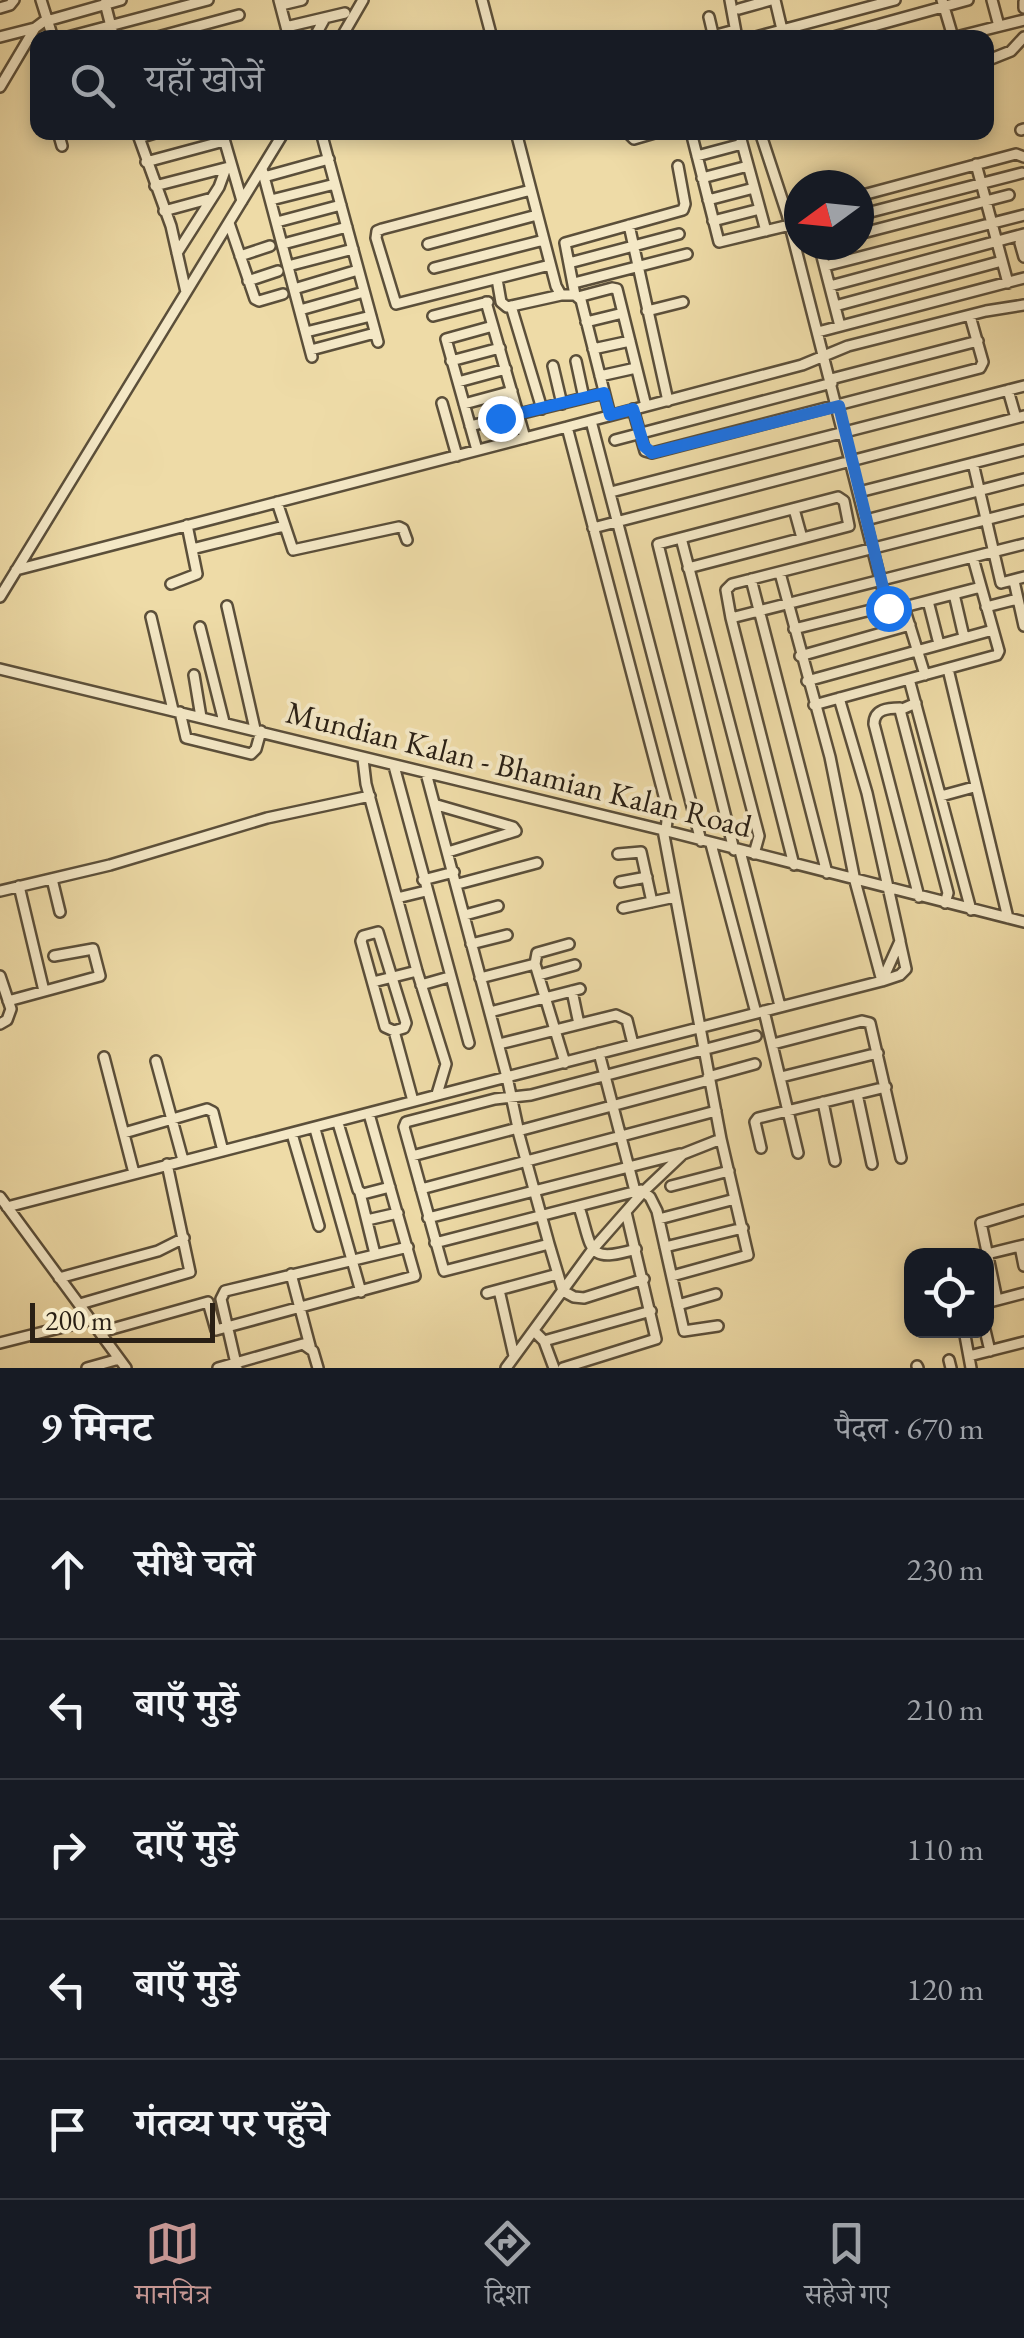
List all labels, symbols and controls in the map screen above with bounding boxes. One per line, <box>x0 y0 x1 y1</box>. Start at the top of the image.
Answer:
search box <box>30 30 994 140</box>
text: यहाँ खोजें <box>145 54 264 103</box>
icon: search <box>65 58 120 113</box>
north arrow <box>784 170 874 260</box>
route end <box>478 396 524 442</box>
route start <box>866 586 912 632</box>
street label: Mundian Kalan - Bhamian Kalan Road <box>282 691 757 847</box>
map controls <box>904 1248 994 1338</box>
button: locate <box>904 1248 994 1338</box>
scale bar <box>30 1298 215 1342</box>
text: 200 m <box>45 1302 113 1338</box>
text: 9 मिनट <box>40 1399 152 1454</box>
text: पैदल · 670 m <box>835 1407 984 1449</box>
text: सीधे चलें <box>135 1538 254 1587</box>
icon: ahead <box>40 1542 95 1597</box>
text: 230 m <box>907 1548 984 1590</box>
text: बाएँ मुड़ें <box>135 1678 238 1727</box>
icon: left <box>40 1682 95 1737</box>
text: 210 m <box>907 1688 984 1730</box>
text: दाएँ मुड़ें <box>135 1818 237 1867</box>
icon: right <box>40 1822 95 1877</box>
text: 110 m <box>907 1828 984 1870</box>
text: बाएँ मुड़ें <box>135 1958 238 2007</box>
icon: left <box>40 1962 95 2017</box>
text: 120 m <box>907 1968 984 2010</box>
text: गंतव्य पर पहुँचे <box>135 2098 329 2147</box>
icon: arrive <box>40 2102 95 2157</box>
tab: मानचित्र <box>135 2216 211 2322</box>
tab: दिशा <box>480 2216 535 2322</box>
tab: सहेजे गए <box>804 2216 889 2322</box>

